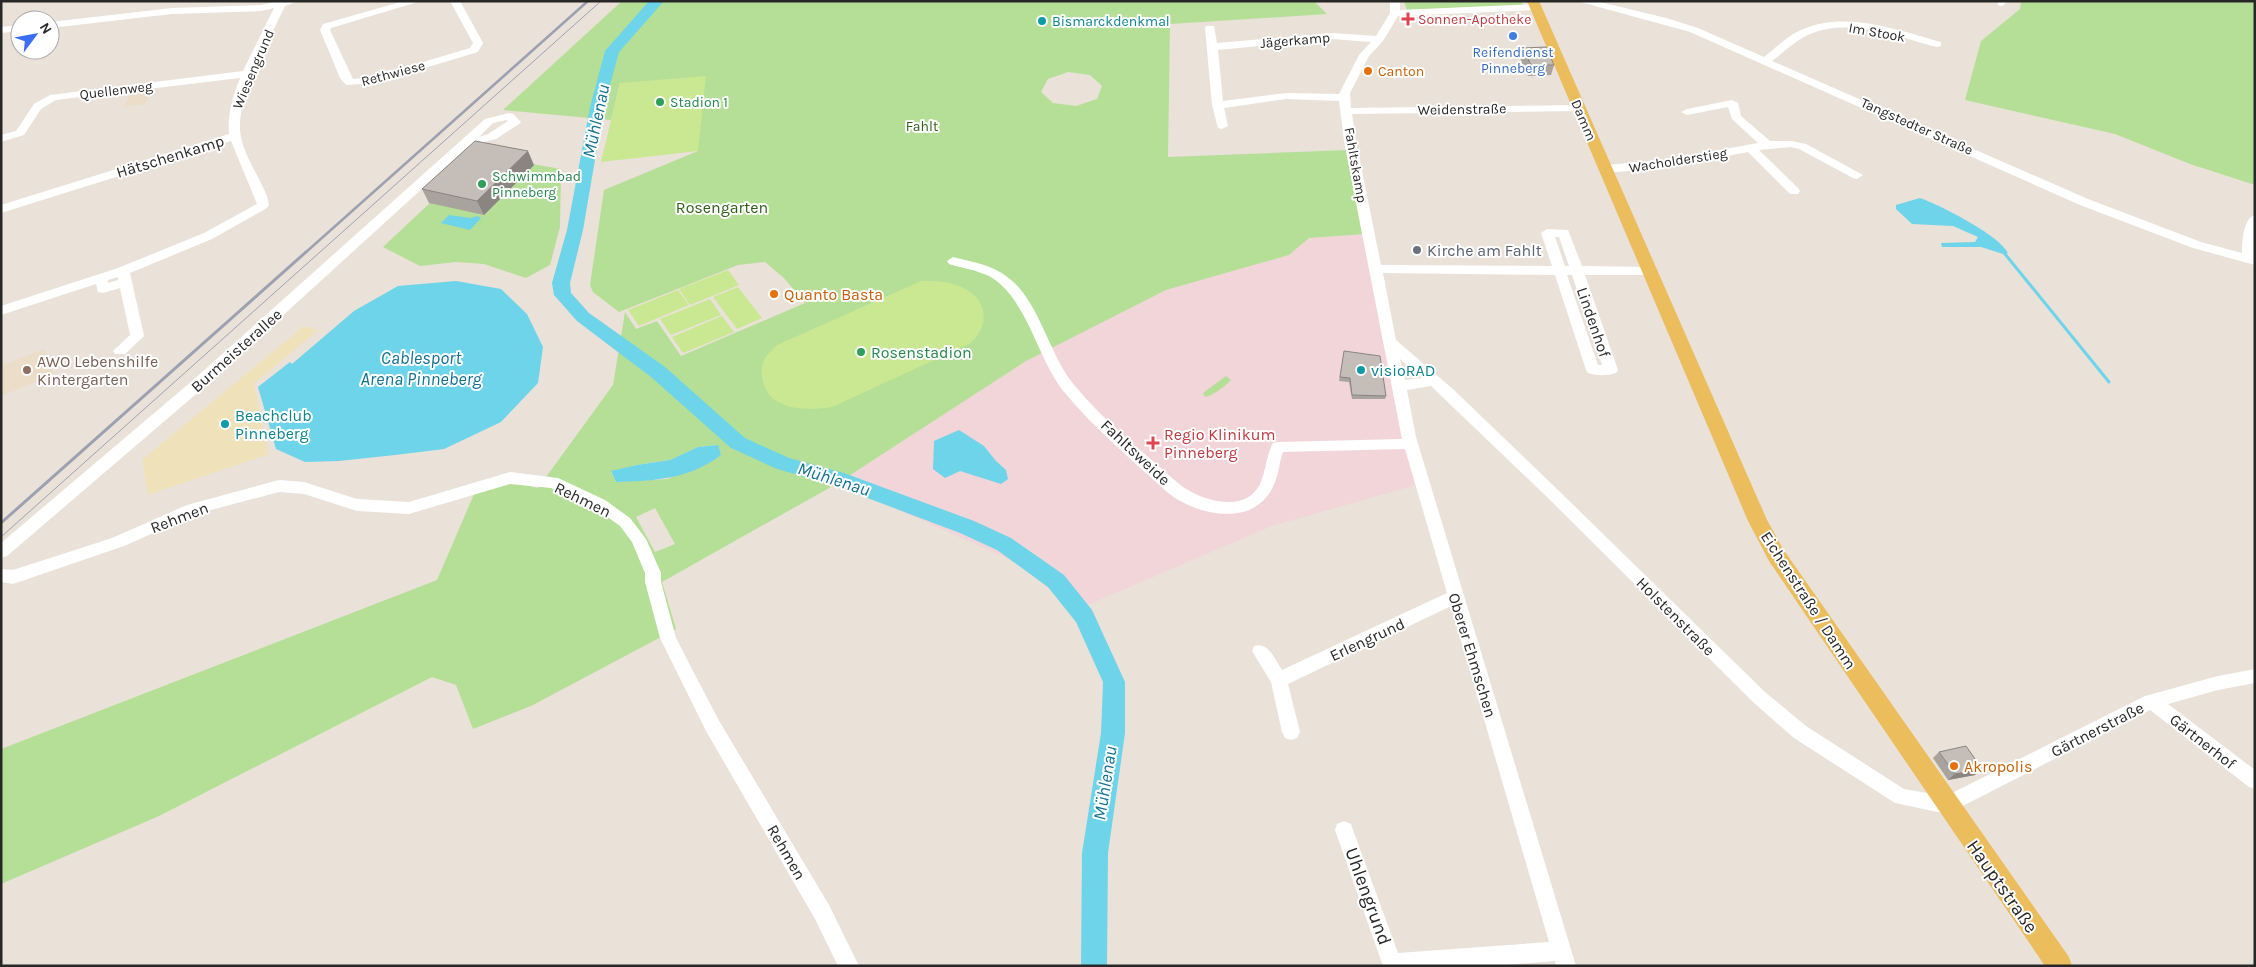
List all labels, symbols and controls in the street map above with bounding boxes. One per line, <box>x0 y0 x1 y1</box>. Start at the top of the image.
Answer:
north arrow <box>10 10 60 60</box>
place label: Sonnen-Apotheke <box>1418 11 1531 28</box>
place label: Bismarckdenkmal <box>1052 13 1170 30</box>
marker: Sonnen-Apotheke <box>1402 13 1414 25</box>
marker: Bismarckdenkmal <box>1036 15 1048 27</box>
street label: Im Stook <box>1847 19 1907 46</box>
text: N <box>36 20 55 37</box>
street label: Wiesengrund <box>229 27 278 112</box>
street label: Jägerkamp <box>1259 29 1331 52</box>
marker: Reifendienst Pinneberg <box>1507 30 1519 42</box>
place label: Reifendienst Pinneberg <box>1472 44 1554 77</box>
street label: Rethwiese <box>359 57 427 90</box>
place label: Canton <box>1378 63 1424 80</box>
marker: Canton <box>1362 65 1374 77</box>
street label: Quellenweg <box>79 78 154 103</box>
water label: Mühlenau <box>577 82 615 160</box>
place label: Stadion 1 <box>670 94 728 111</box>
street label: Tangstedter Straße <box>1858 94 1976 159</box>
marker: Stadion 1 <box>654 96 666 108</box>
street label: Damm <box>1567 97 1600 143</box>
street label: Weidenstraße <box>1418 100 1506 119</box>
park label: Fahlt <box>906 118 938 135</box>
street label: Fahltskamp <box>1340 126 1371 204</box>
street label: Hätschenkamp <box>114 131 226 182</box>
street label: Wacholderstieg <box>1628 144 1729 177</box>
place label: Schwimmbad Pinneberg <box>492 168 581 201</box>
marker: Schwimmbad Pinneberg <box>476 178 488 190</box>
park label: Rosengarten <box>676 198 768 217</box>
place label: Kirche am Fahlt <box>1427 241 1542 260</box>
marker: Kirche am Fahlt <box>1411 244 1423 256</box>
street label: Lindenhof <box>1573 284 1615 360</box>
place label: Quanto Basta <box>784 285 883 304</box>
marker: Quanto Basta <box>768 288 780 300</box>
street label: Burmeisterallee <box>187 305 286 396</box>
place label: Rosenstadion <box>871 343 972 362</box>
marker: Rosenstadion <box>855 346 867 358</box>
water label: Cablesport Arena Pinneberg <box>360 347 482 390</box>
place label: AWO Lebenshilfe Kintergarten <box>37 352 158 389</box>
place label: visioRAD <box>1371 361 1435 380</box>
marker: AWO Lebenshilfe Kintergarten <box>21 364 33 376</box>
marker: visioRAD <box>1355 364 1367 376</box>
place label: Beachclub Pinneberg <box>235 406 312 443</box>
street label: Fahltsweide <box>1097 416 1174 489</box>
marker: Beachclub Pinneberg <box>219 418 231 430</box>
place label: Regio Klinikum Pinneberg <box>1164 425 1275 462</box>
marker: Regio Klinikum Pinneberg <box>1146 436 1160 450</box>
water label: Mühlenau <box>795 457 873 501</box>
street label: Rehmen <box>551 478 614 521</box>
street label: Rehmen <box>148 498 211 537</box>
street label: Eichenstraße / Damm <box>1757 528 1860 673</box>
street label: Holstenstraße <box>1632 573 1719 660</box>
street label: Oberer Ehmschen <box>1445 590 1501 720</box>
street label: Erlengrund <box>1327 614 1408 665</box>
street label: Gärtnerstraße <box>2048 698 2147 761</box>
street label: Gärtnerhof <box>2166 710 2240 773</box>
water label: Mühlenau <box>1088 744 1122 822</box>
place label: Akropolis <box>1964 757 2033 776</box>
marker: Akropolis <box>1948 760 1960 772</box>
street label: Rehmen <box>763 821 810 883</box>
street label: Hauptstraße <box>1962 836 2042 937</box>
street label: Uhlengrund <box>1340 845 1396 948</box>

